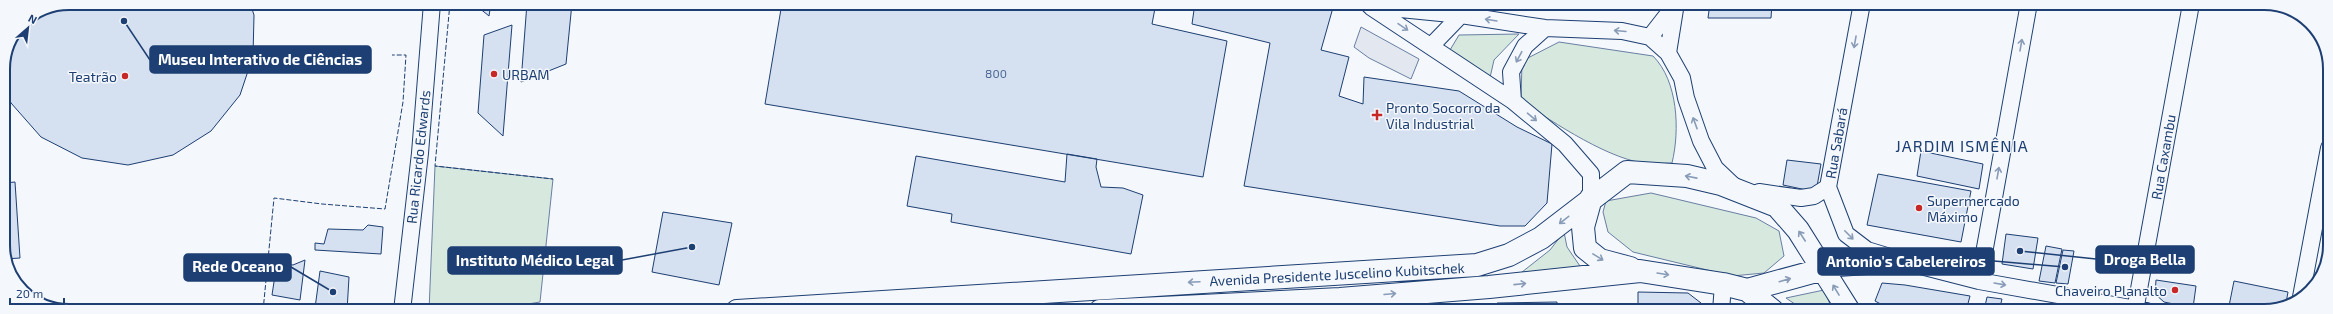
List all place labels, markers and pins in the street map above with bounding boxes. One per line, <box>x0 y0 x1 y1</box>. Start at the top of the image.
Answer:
callout: Museu Interativo de Ciências <box>150 46 371 73</box>
place label: URBAM <box>502 66 550 83</box>
place label: Teatrão <box>69 68 117 85</box>
marker: URBAM <box>489 69 499 79</box>
marker: Teatrão <box>120 71 130 81</box>
place label: Pronto Socorro da Vila Industrial <box>1386 99 1501 132</box>
marker: Pronto Socorro da Vila Industrial <box>1371 109 1383 121</box>
place label: Supermercado Máximo <box>1927 192 2020 225</box>
marker: Supermercado Máximo <box>1914 203 1924 213</box>
callout: Droga Bella <box>2096 246 2194 273</box>
callout: Instituto Médico Legal <box>448 247 622 274</box>
callout: Antonio's Cabelereiros <box>1818 248 1994 275</box>
callout: Rede Oceano <box>184 254 291 281</box>
place label: Chaveiro Planalto <box>2055 282 2167 299</box>
marker: Chaveiro Planalto <box>2170 285 2180 295</box>

